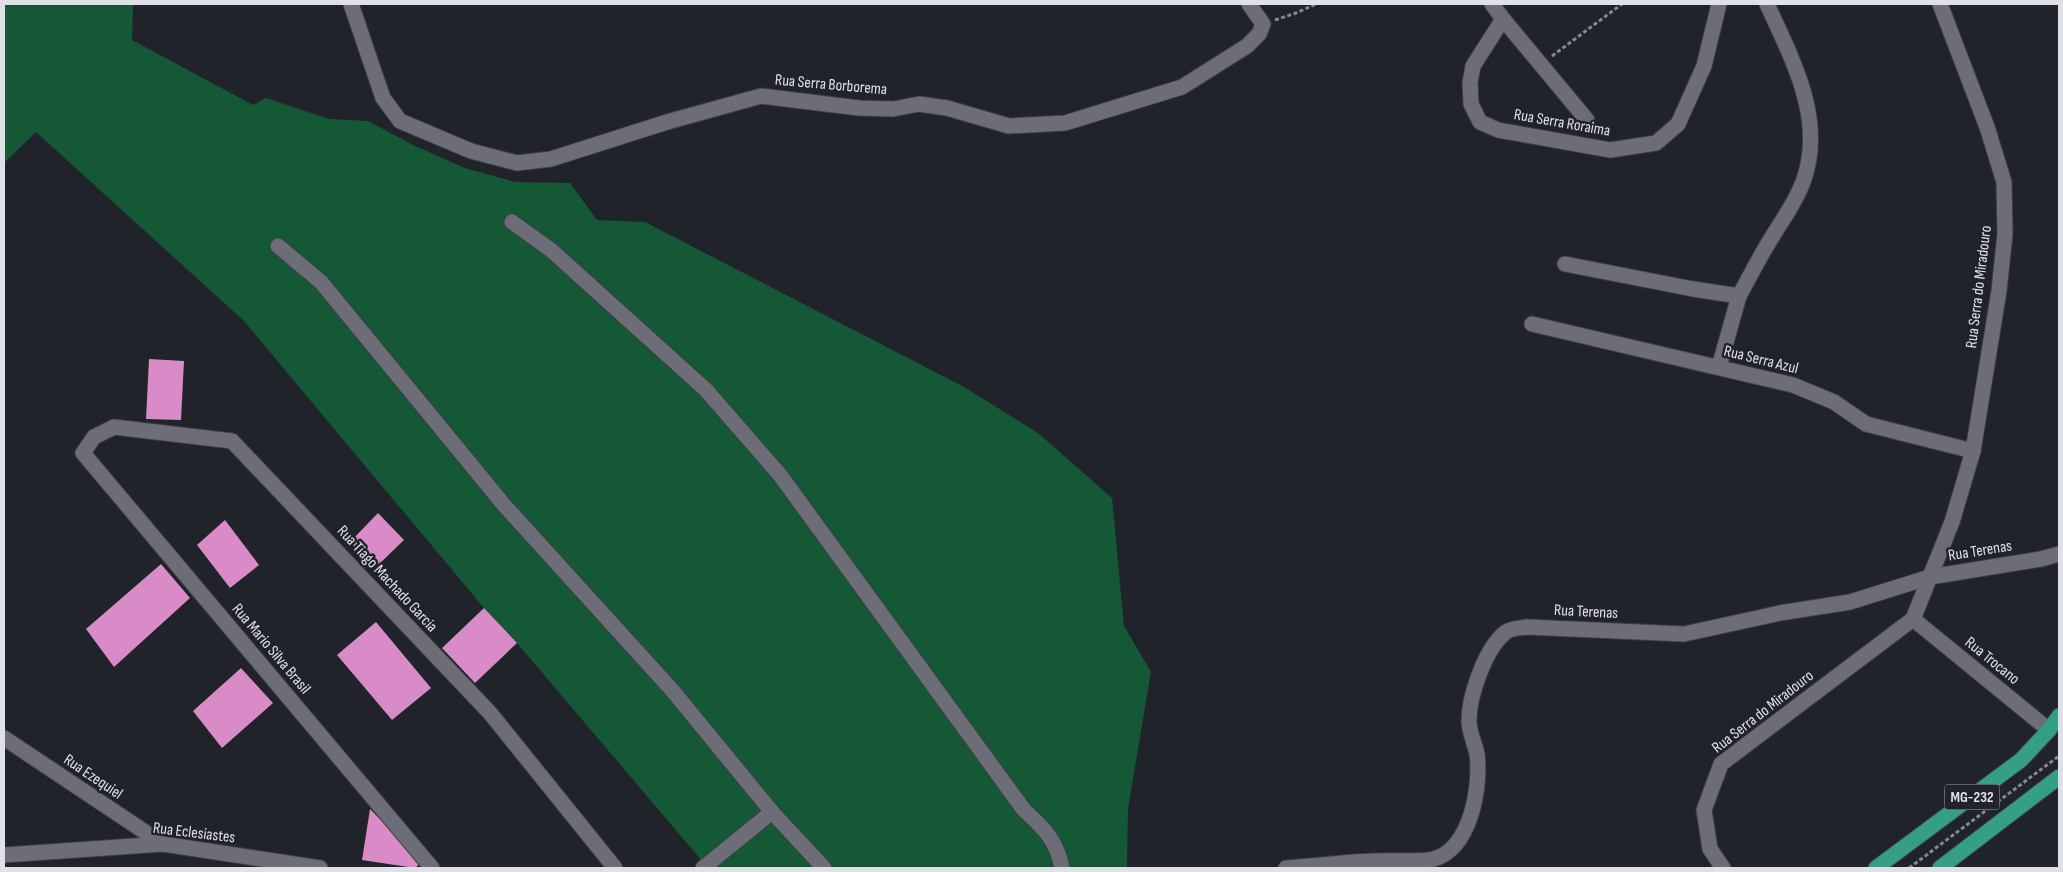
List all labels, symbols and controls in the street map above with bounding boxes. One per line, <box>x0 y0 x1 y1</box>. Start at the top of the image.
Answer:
street label: Rua Serra Borborema <box>774 71 888 99</box>
street label: Rua Serra Roraima <box>1512 105 1612 141</box>
street label: Rua Serra do Miradouro <box>1962 225 1996 349</box>
street label: Rua Serra Azul <box>1722 342 1800 378</box>
street label: Rua Tiago Machado Garcia <box>333 522 441 636</box>
street label: Rua Terenas <box>1947 537 2013 565</box>
street label: Rua Mario Silva Brasil <box>228 600 314 698</box>
street label: Rua Terenas <box>1553 601 1619 623</box>
street label: Rua Trocano <box>1961 633 2023 689</box>
street label: Rua Serra do Miradouro <box>1708 666 1818 758</box>
street label: Rua Ezequiel <box>60 750 126 804</box>
road number: MG-232 <box>1944 784 2000 810</box>
street label: Rua Eclesiastes <box>152 819 236 847</box>

